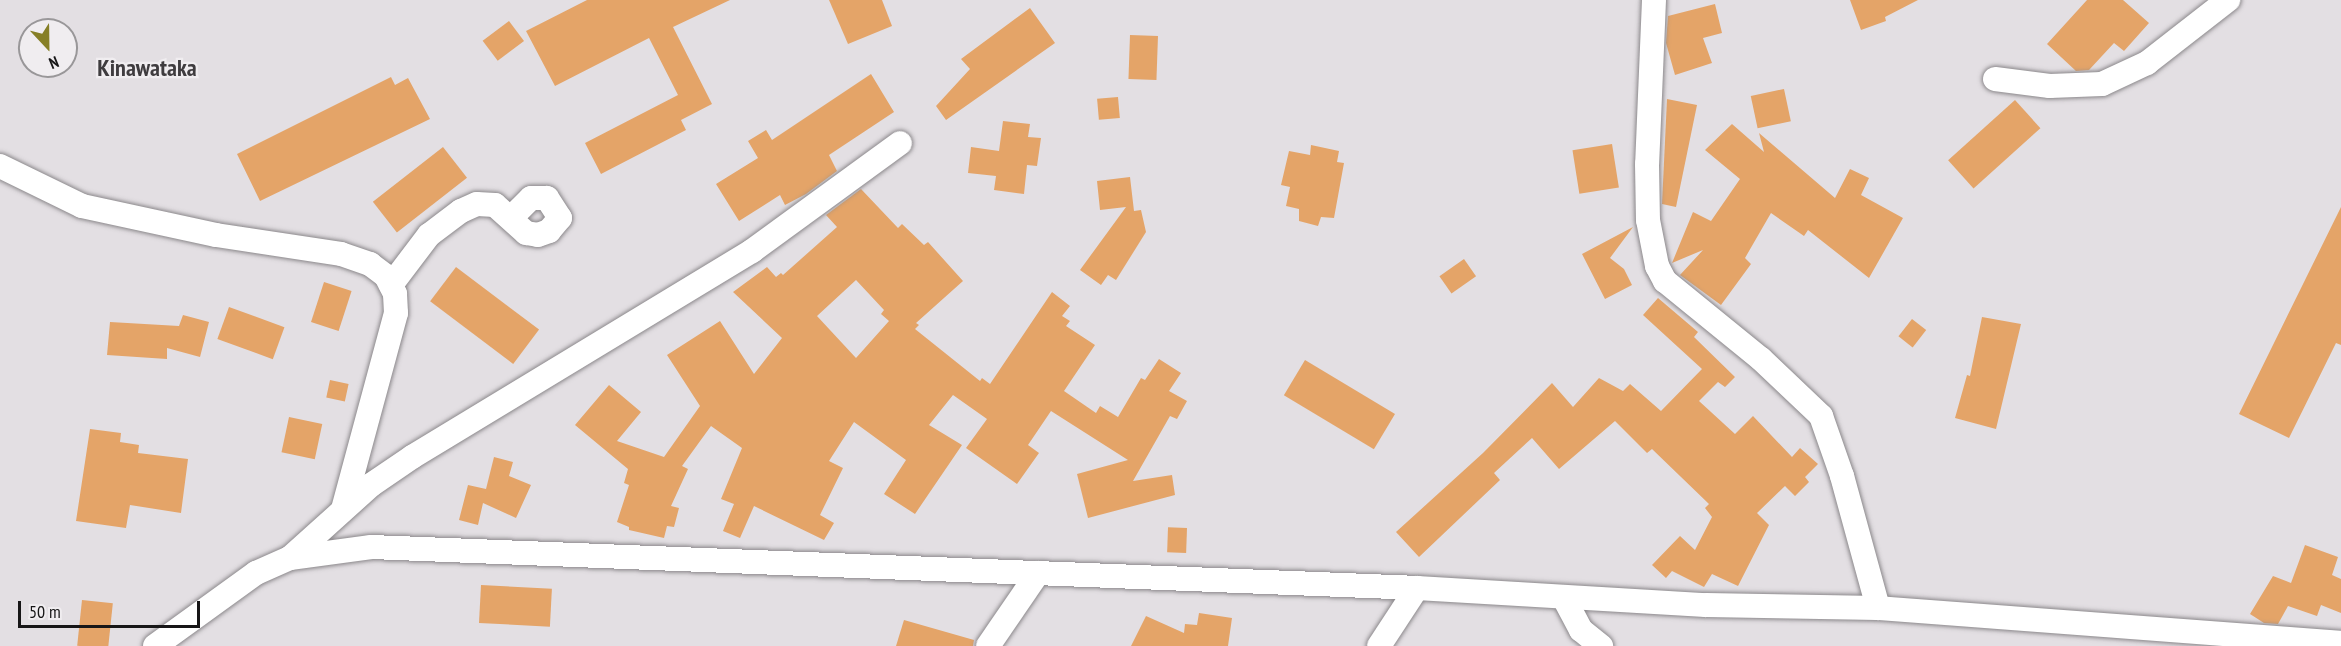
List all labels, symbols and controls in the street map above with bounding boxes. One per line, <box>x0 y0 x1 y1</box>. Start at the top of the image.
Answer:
north arrow <box>18 18 78 78</box>
text: N <box>46 52 62 74</box>
district label: Kinawataka <box>97 54 197 82</box>
scale bar <box>21 589 202 627</box>
text: 50 m <box>29 600 61 623</box>

